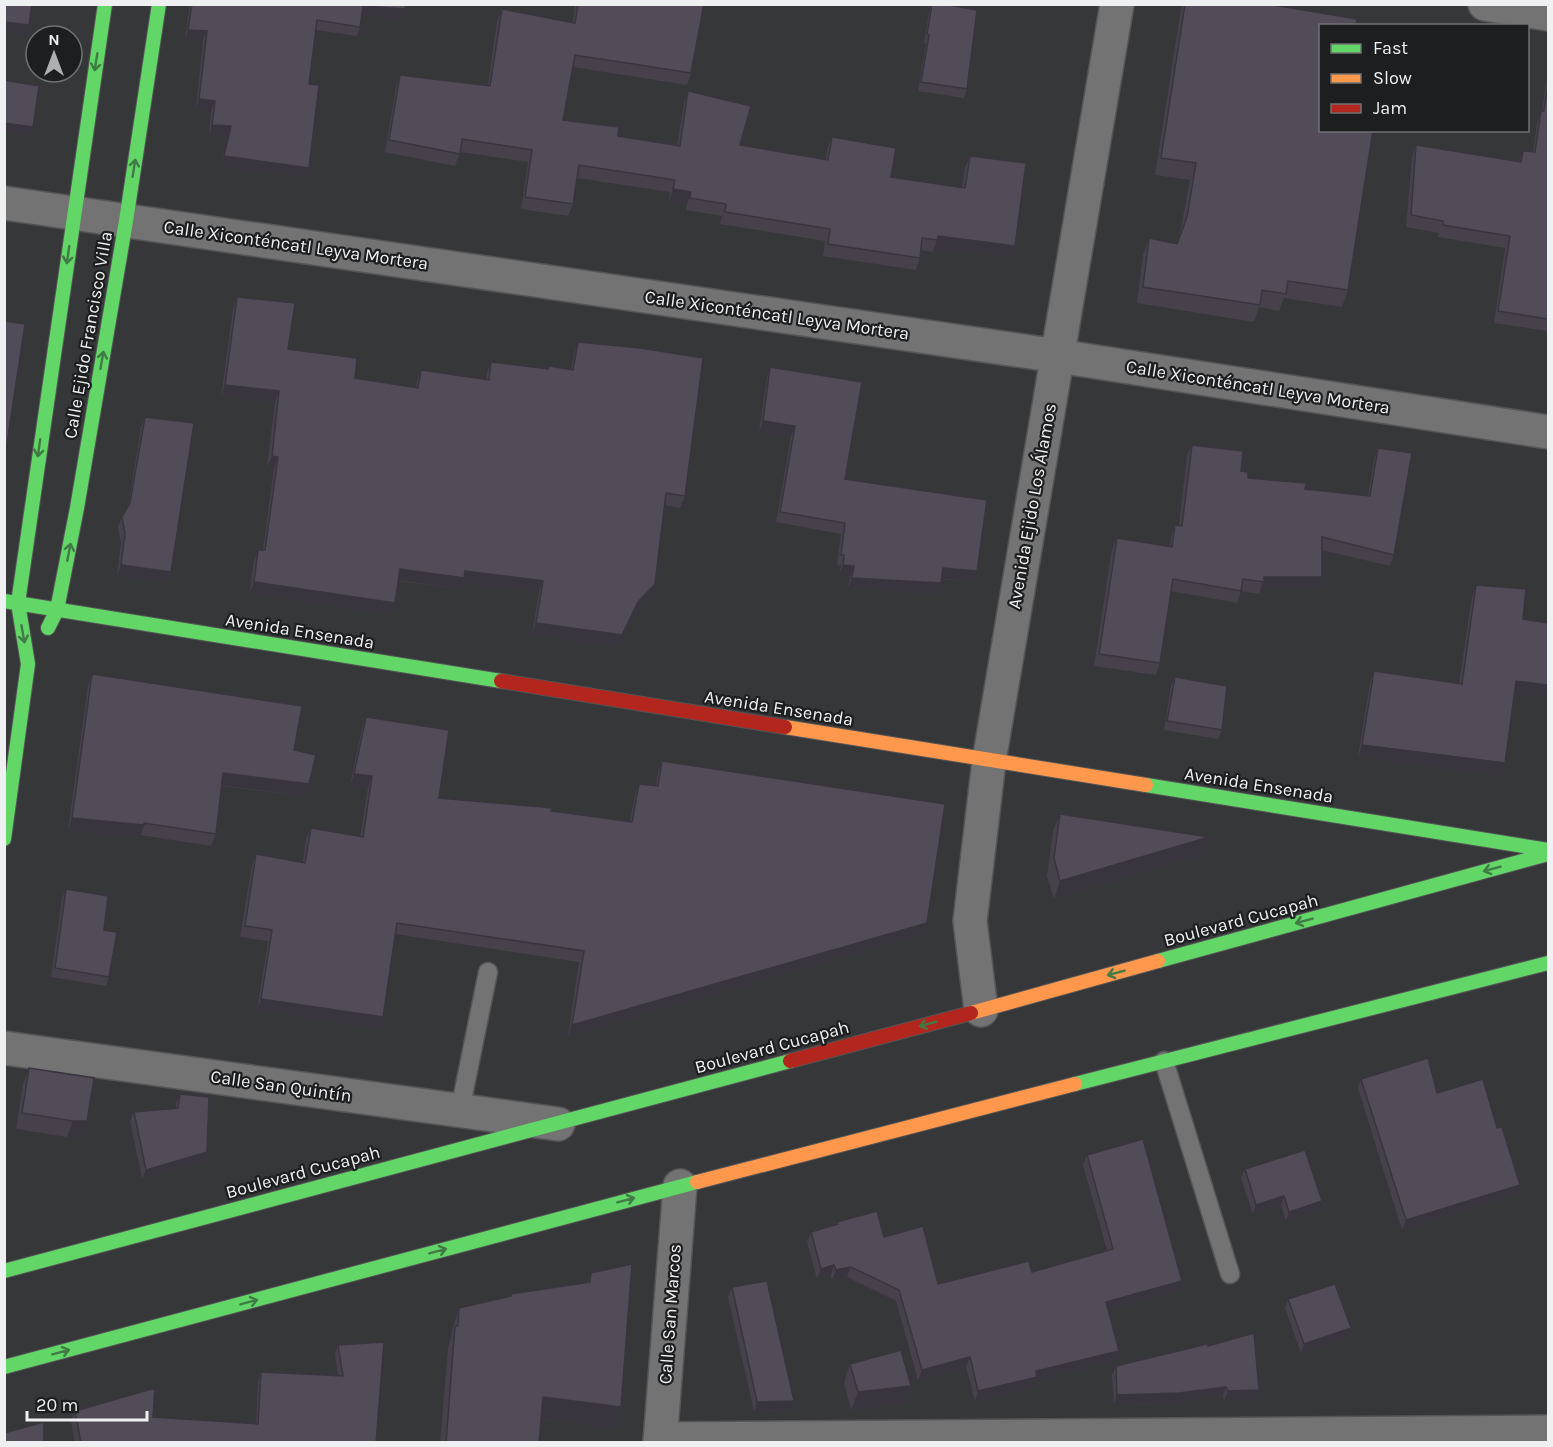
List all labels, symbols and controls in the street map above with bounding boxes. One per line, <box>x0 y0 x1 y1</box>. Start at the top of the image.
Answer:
north arrow <box>24 24 84 84</box>
legend <box>1319 24 1529 132</box>
text: N <box>48 30 60 49</box>
text: Fast <box>1373 37 1408 59</box>
one-way arrow <box>91 52 102 72</box>
text: Slow <box>1373 67 1412 89</box>
text: Jam <box>1373 97 1407 119</box>
one-way arrow <box>129 158 140 178</box>
street label: Calle Xiconténcatl Leyva Mortera <box>162 216 430 274</box>
street label: Calle Ejido Francisco Villa <box>59 230 117 440</box>
one-way arrow <box>62 245 73 265</box>
street label: Calle Xiconténcatl Leyva Mortera <box>643 286 911 344</box>
one-way arrow <box>97 351 108 370</box>
street label: Calle Xiconténcatl Leyva Mortera <box>1124 355 1392 419</box>
street label: Avenida Ejido Los Álamos <box>1002 401 1061 611</box>
one-way arrow <box>34 438 45 458</box>
one-way arrow <box>64 543 75 562</box>
street label: Avenida Ensenada <box>224 608 376 654</box>
one-way arrow <box>18 623 29 643</box>
street label: Avenida Ensenada <box>703 685 855 731</box>
street label: Avenida Ensenada <box>1183 762 1335 808</box>
one-way arrow <box>1483 864 1502 876</box>
street label: Boulevard Cucapah <box>1161 889 1321 951</box>
one-way arrow <box>1295 916 1314 927</box>
one-way arrow <box>1107 967 1126 979</box>
street label: Boulevard Cucapah <box>692 1016 852 1078</box>
one-way arrow <box>919 1019 938 1030</box>
street label: Calle San Quintín <box>209 1065 353 1107</box>
street label: Boulevard Cucapah <box>223 1141 383 1203</box>
one-way arrow <box>616 1194 635 1206</box>
street label: Calle San Marcos <box>654 1243 686 1385</box>
one-way arrow <box>428 1245 447 1256</box>
one-way arrow <box>239 1295 258 1307</box>
one-way arrow <box>51 1346 70 1357</box>
scale bar <box>27 1384 147 1422</box>
text: 20 m <box>36 1394 78 1416</box>

